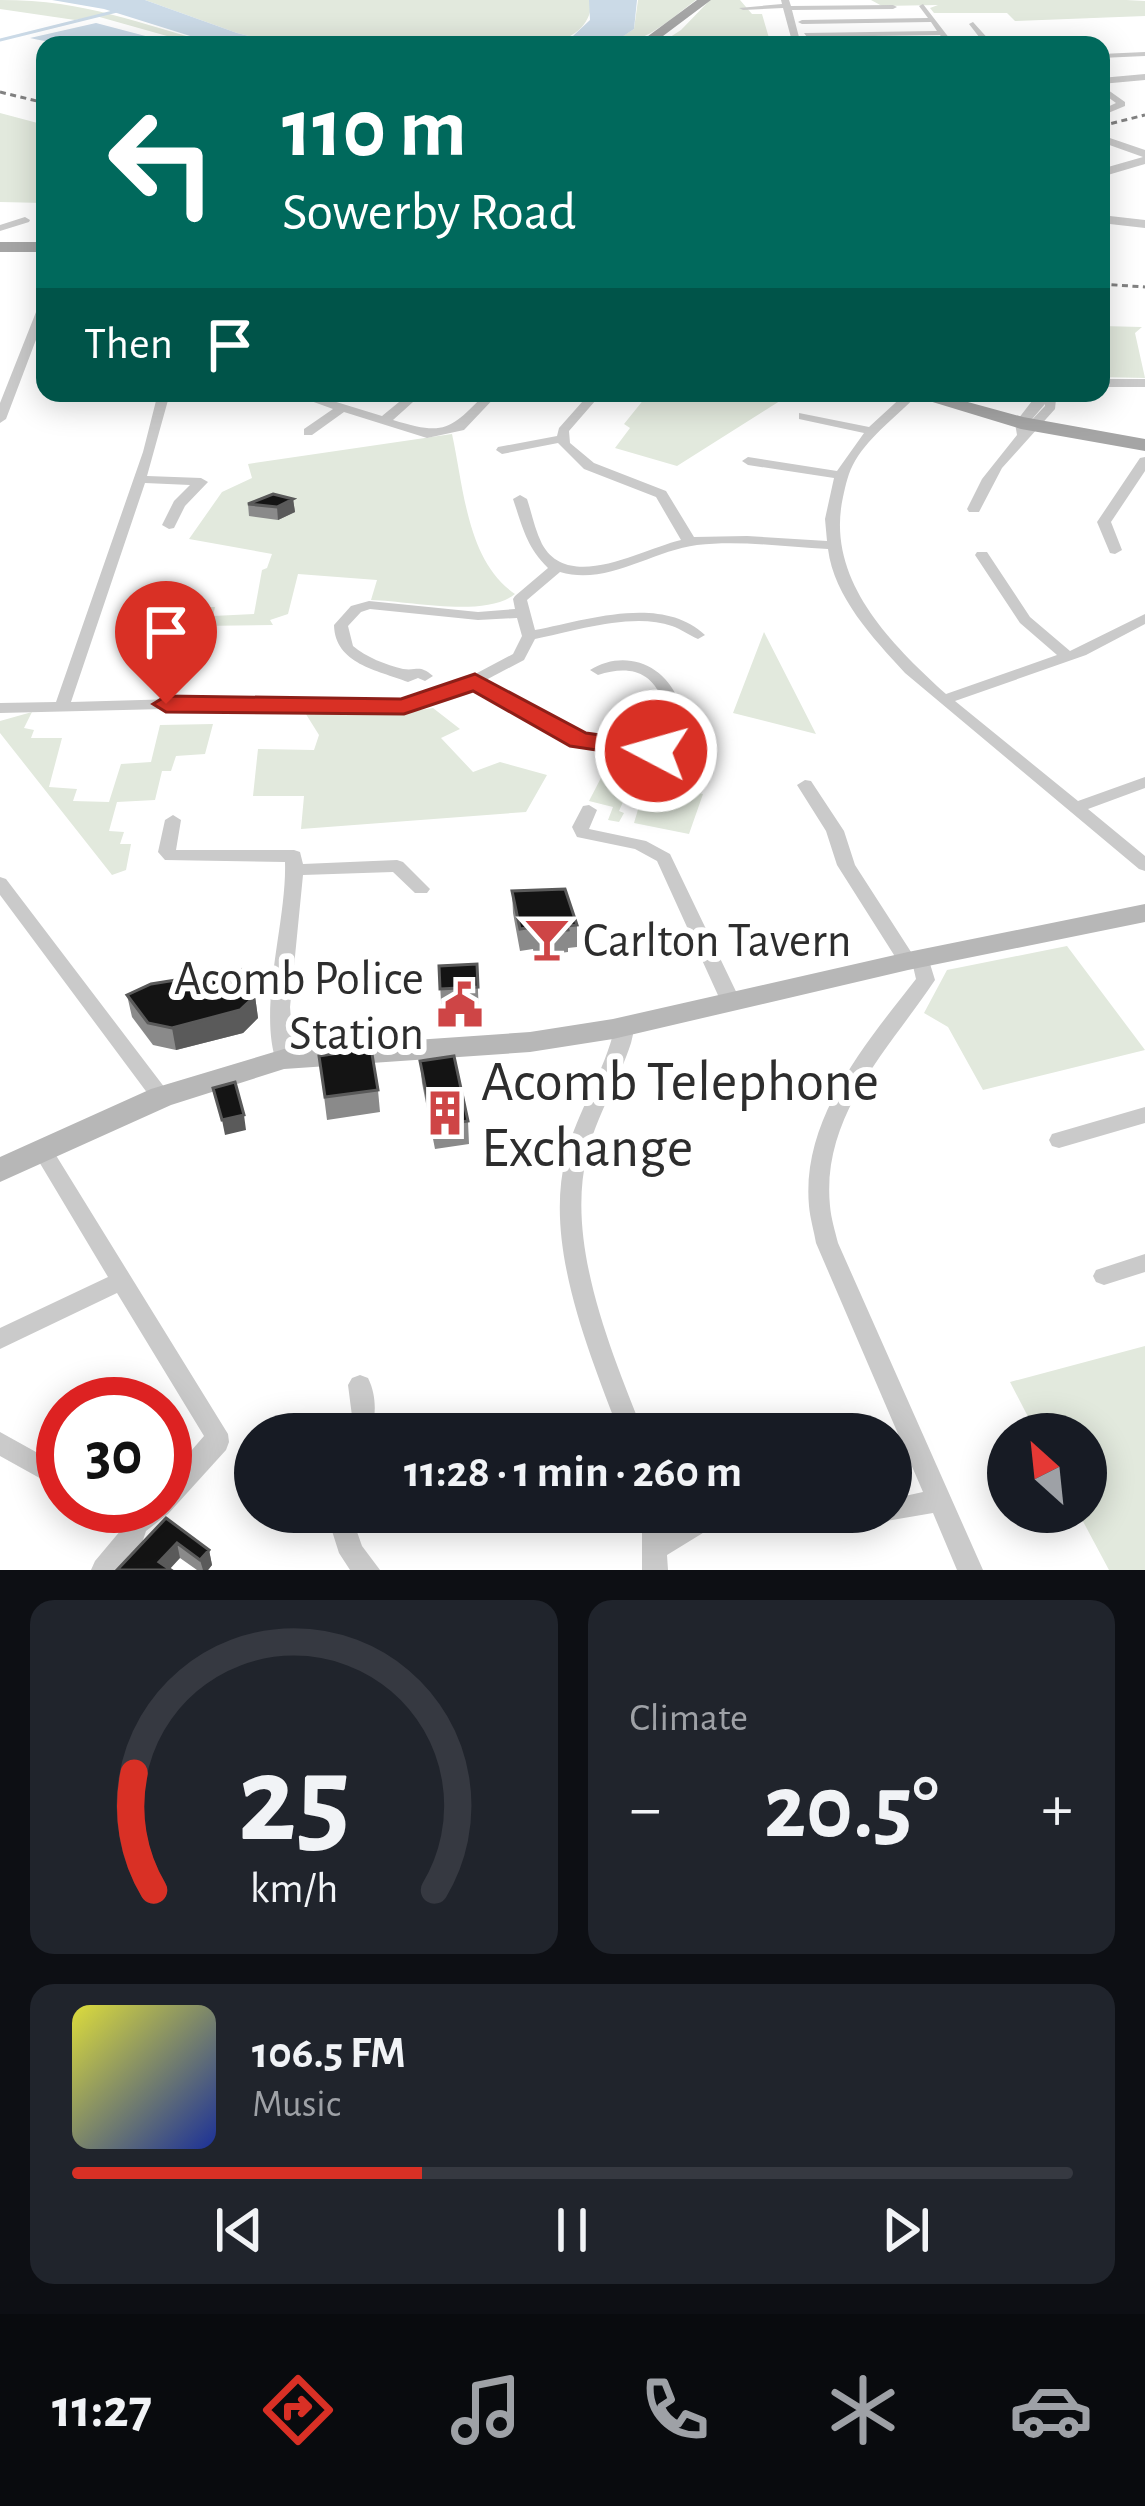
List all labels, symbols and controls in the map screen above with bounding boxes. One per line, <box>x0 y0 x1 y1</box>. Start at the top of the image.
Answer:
icon: left <box>84 84 240 240</box>
text: 110 m <box>282 88 467 172</box>
text: Sowerby Road <box>282 186 577 240</box>
icon: arrive <box>197 312 263 378</box>
text: Then <box>84 322 173 367</box>
pin <box>115 581 217 704</box>
icon: arrive <box>133 599 199 665</box>
position arrow <box>593 688 719 814</box>
bar icon: Carlton Tavern <box>522 914 572 964</box>
place label: Carlton Tavern <box>583 918 851 966</box>
place label: Acomb Police Station <box>174 956 424 1059</box>
public building icon: Acomb Police Station <box>435 980 485 1030</box>
place label: Acomb Telephone Exchange <box>481 1054 879 1177</box>
building icon: Acomb Telephone Exchange <box>420 1088 470 1138</box>
speed limit sign: 30 <box>36 1377 192 1533</box>
north arrow <box>987 1413 1107 1533</box>
map controls <box>987 1413 1107 1533</box>
text: 11:28 · 1 min · 260 m <box>404 1450 742 1495</box>
text: Climate <box>630 1699 748 1738</box>
text: 25 <box>237 1739 350 1864</box>
text: 20.5° <box>764 1764 939 1854</box>
text: − <box>630 1776 661 1842</box>
text: + <box>1041 1776 1073 1842</box>
text: km/h <box>250 1868 338 1911</box>
text: 106.5 FM <box>252 2031 406 2076</box>
text: Music <box>252 2085 341 2124</box>
icon: previous <box>206 2197 272 2263</box>
icon: pause <box>539 2197 605 2263</box>
icon: next <box>873 2197 939 2263</box>
icon: directions <box>256 2368 340 2452</box>
icon: music <box>444 2368 528 2452</box>
icon: phone <box>633 2368 717 2452</box>
icon: climate <box>821 2368 905 2452</box>
icon: car <box>1009 2368 1093 2452</box>
text: 11:27 <box>52 2383 152 2437</box>

